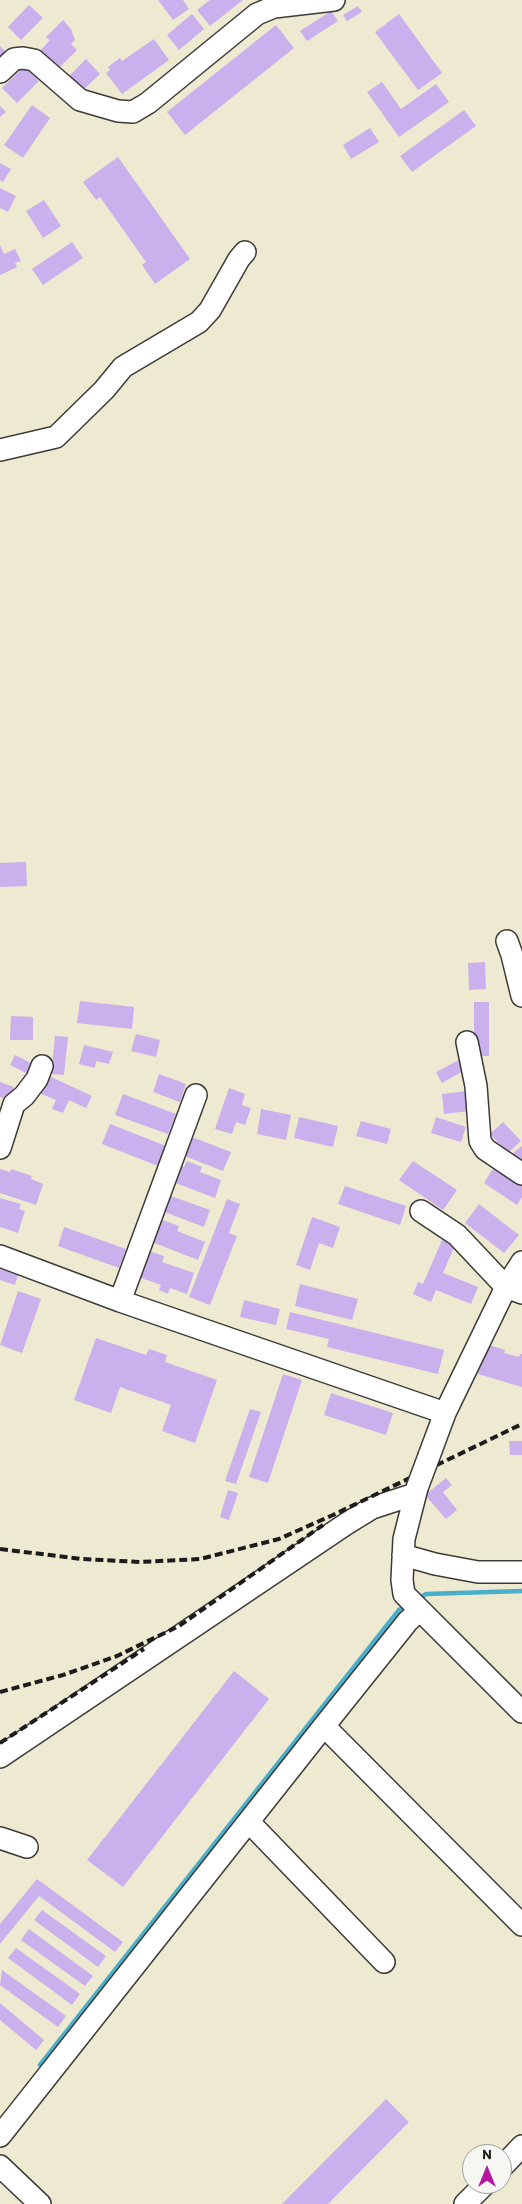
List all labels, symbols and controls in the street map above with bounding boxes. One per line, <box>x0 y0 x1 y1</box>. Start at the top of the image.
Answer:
north arrow <box>462 2144 512 2194</box>
text: N <box>482 2146 492 2163</box>

